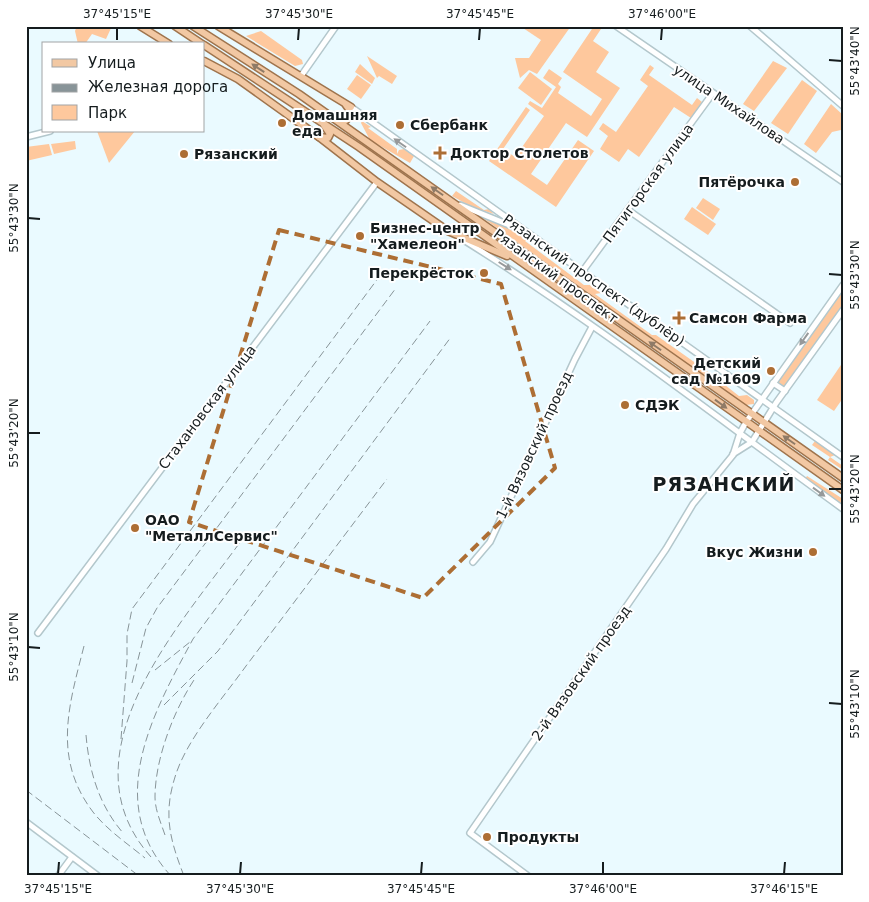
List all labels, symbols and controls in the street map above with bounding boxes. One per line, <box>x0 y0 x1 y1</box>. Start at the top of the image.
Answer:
text: 37°45'15"E <box>83 7 151 21</box>
text: 37°45'30"E <box>265 7 333 21</box>
text: 37°45'45"E <box>446 7 514 21</box>
text: 37°46'00"E <box>628 7 696 21</box>
text: 55°43'40"N <box>848 26 862 96</box>
legend <box>42 42 205 132</box>
text: Улица <box>88 54 136 72</box>
street label: улица Михайлова <box>670 61 788 147</box>
one-way arrow <box>251 63 265 73</box>
text: Железная дорога <box>88 78 228 96</box>
text: Парк <box>88 104 127 122</box>
place label: Домашняя еда <box>292 107 378 139</box>
marker: Домашняя еда <box>276 117 288 129</box>
place label: Сбербанк <box>410 117 488 133</box>
marker: Сбербанк <box>394 119 406 131</box>
street label: Пятигорская улица <box>599 120 697 246</box>
one-way arrow <box>393 138 407 148</box>
place label: Доктор Столетов <box>450 145 589 161</box>
place label: Рязанский <box>194 146 278 162</box>
marker: Доктор Столетов <box>434 147 446 159</box>
marker: Рязанский <box>178 148 190 160</box>
place label: Пятёрочка <box>698 174 785 190</box>
marker: Пятёрочка <box>789 176 801 188</box>
text: 55°43'30"N <box>7 183 21 253</box>
one-way arrow <box>430 186 444 196</box>
street label: Рязанский проспект (дублёр) <box>500 211 688 349</box>
place label: Бизнес-центр "Хамелеон" <box>370 220 480 252</box>
street label: Рязанский проспект <box>491 226 621 326</box>
marker: Бизнес-центр "Хамелеон" <box>354 230 366 242</box>
text: 55°43'30"N <box>848 240 862 310</box>
one-way arrow <box>498 261 511 271</box>
place label: Перекрёсток <box>369 265 474 281</box>
marker: Перекрёсток <box>478 267 490 279</box>
place label: Самсон Фарма <box>689 310 807 326</box>
marker: Самсон Фарма <box>673 312 685 324</box>
one-way arrow <box>799 332 809 346</box>
one-way arrow <box>648 341 662 351</box>
street label: Стахановская улица <box>155 342 259 472</box>
place label: Детский сад №1609 <box>671 355 761 387</box>
marker: Детский сад №1609 <box>765 365 777 377</box>
street label: 1-й Вязовский проезд <box>493 369 575 521</box>
place label: СДЭК <box>635 397 680 413</box>
text: 55°43'20"N <box>7 398 21 468</box>
marker: СДЭК <box>619 399 631 411</box>
one-way arrow <box>714 399 728 409</box>
one-way arrow <box>782 435 796 445</box>
text: 55°43'20"N <box>848 454 862 524</box>
district label: РЯЗАНСКИЙ <box>653 473 795 495</box>
one-way arrow <box>812 487 826 497</box>
place label: ОАО "МеталлСервис" <box>145 512 278 544</box>
marker: ОАО "МеталлСервис" <box>129 522 141 534</box>
place label: Вкус Жизни <box>706 544 803 560</box>
marker: Вкус Жизни <box>807 546 819 558</box>
street label: 2-й Вязовский проезд <box>528 602 634 744</box>
text: 55°43'10"N <box>7 612 21 682</box>
text: 55°43'10"N <box>848 669 862 739</box>
place label: Продукты <box>497 829 579 845</box>
marker: Продукты <box>481 831 493 843</box>
text: 37°45'15"E <box>24 882 92 896</box>
text: 37°45'30"E <box>206 882 274 896</box>
text: 37°45'45"E <box>387 882 455 896</box>
text: 37°46'00"E <box>569 882 637 896</box>
text: 37°46'15"E <box>750 882 818 896</box>

